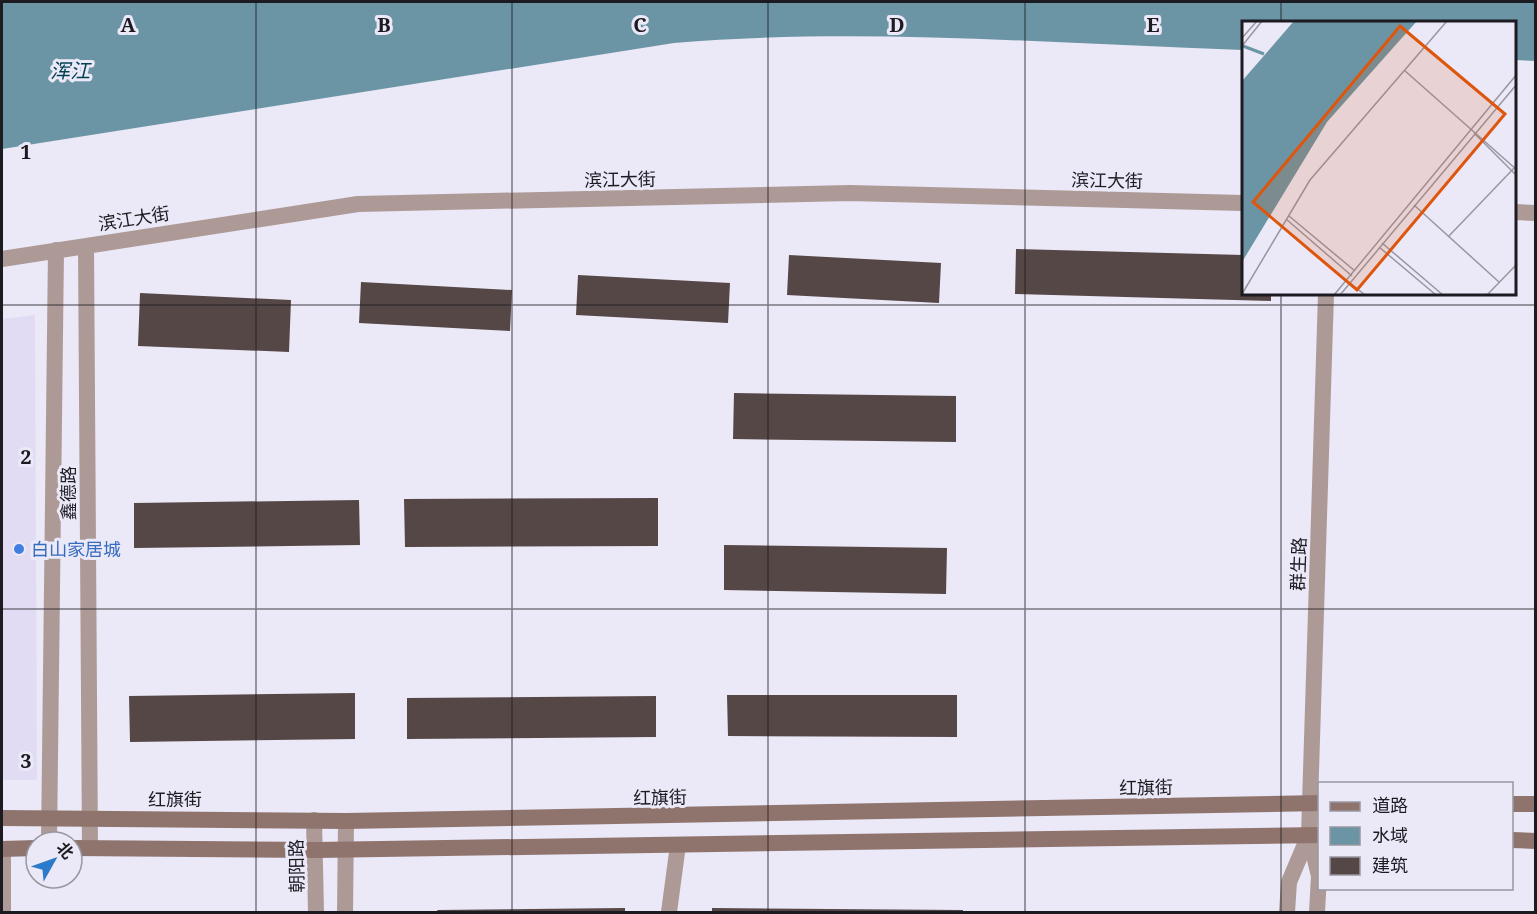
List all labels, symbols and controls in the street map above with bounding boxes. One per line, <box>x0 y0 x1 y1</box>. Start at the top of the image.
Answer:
text: A <box>120 11 136 38</box>
text: B <box>377 11 391 38</box>
text: C <box>633 11 647 38</box>
text: D <box>889 11 905 38</box>
text: E <box>1146 11 1160 38</box>
inset map <box>1242 21 1516 296</box>
water label: 浑江 <box>50 57 92 84</box>
text: 1 <box>20 138 32 165</box>
street label: 滨江大街 <box>584 166 656 192</box>
street label: 滨江大街 <box>1071 167 1143 193</box>
street label: 滨江大街 <box>97 201 171 235</box>
text: 2 <box>20 443 32 470</box>
street label: 鑫德路 <box>56 466 80 520</box>
place label: 白山家居城 <box>31 537 121 561</box>
street label: 群生路 <box>1285 537 1311 591</box>
marker: 白山家居城 <box>12 542 26 556</box>
text: 3 <box>20 747 32 774</box>
street label: 红旗街 <box>1119 775 1173 799</box>
legend <box>1318 782 1513 890</box>
street label: 红旗街 <box>633 785 687 809</box>
street label: 红旗街 <box>148 787 202 811</box>
text: 道路 <box>1372 793 1408 817</box>
text: 水域 <box>1372 823 1408 847</box>
north arrow <box>24 830 84 890</box>
text: 北 <box>52 837 79 864</box>
street label: 朝阳路 <box>284 839 308 893</box>
text: 建筑 <box>1372 853 1408 877</box>

